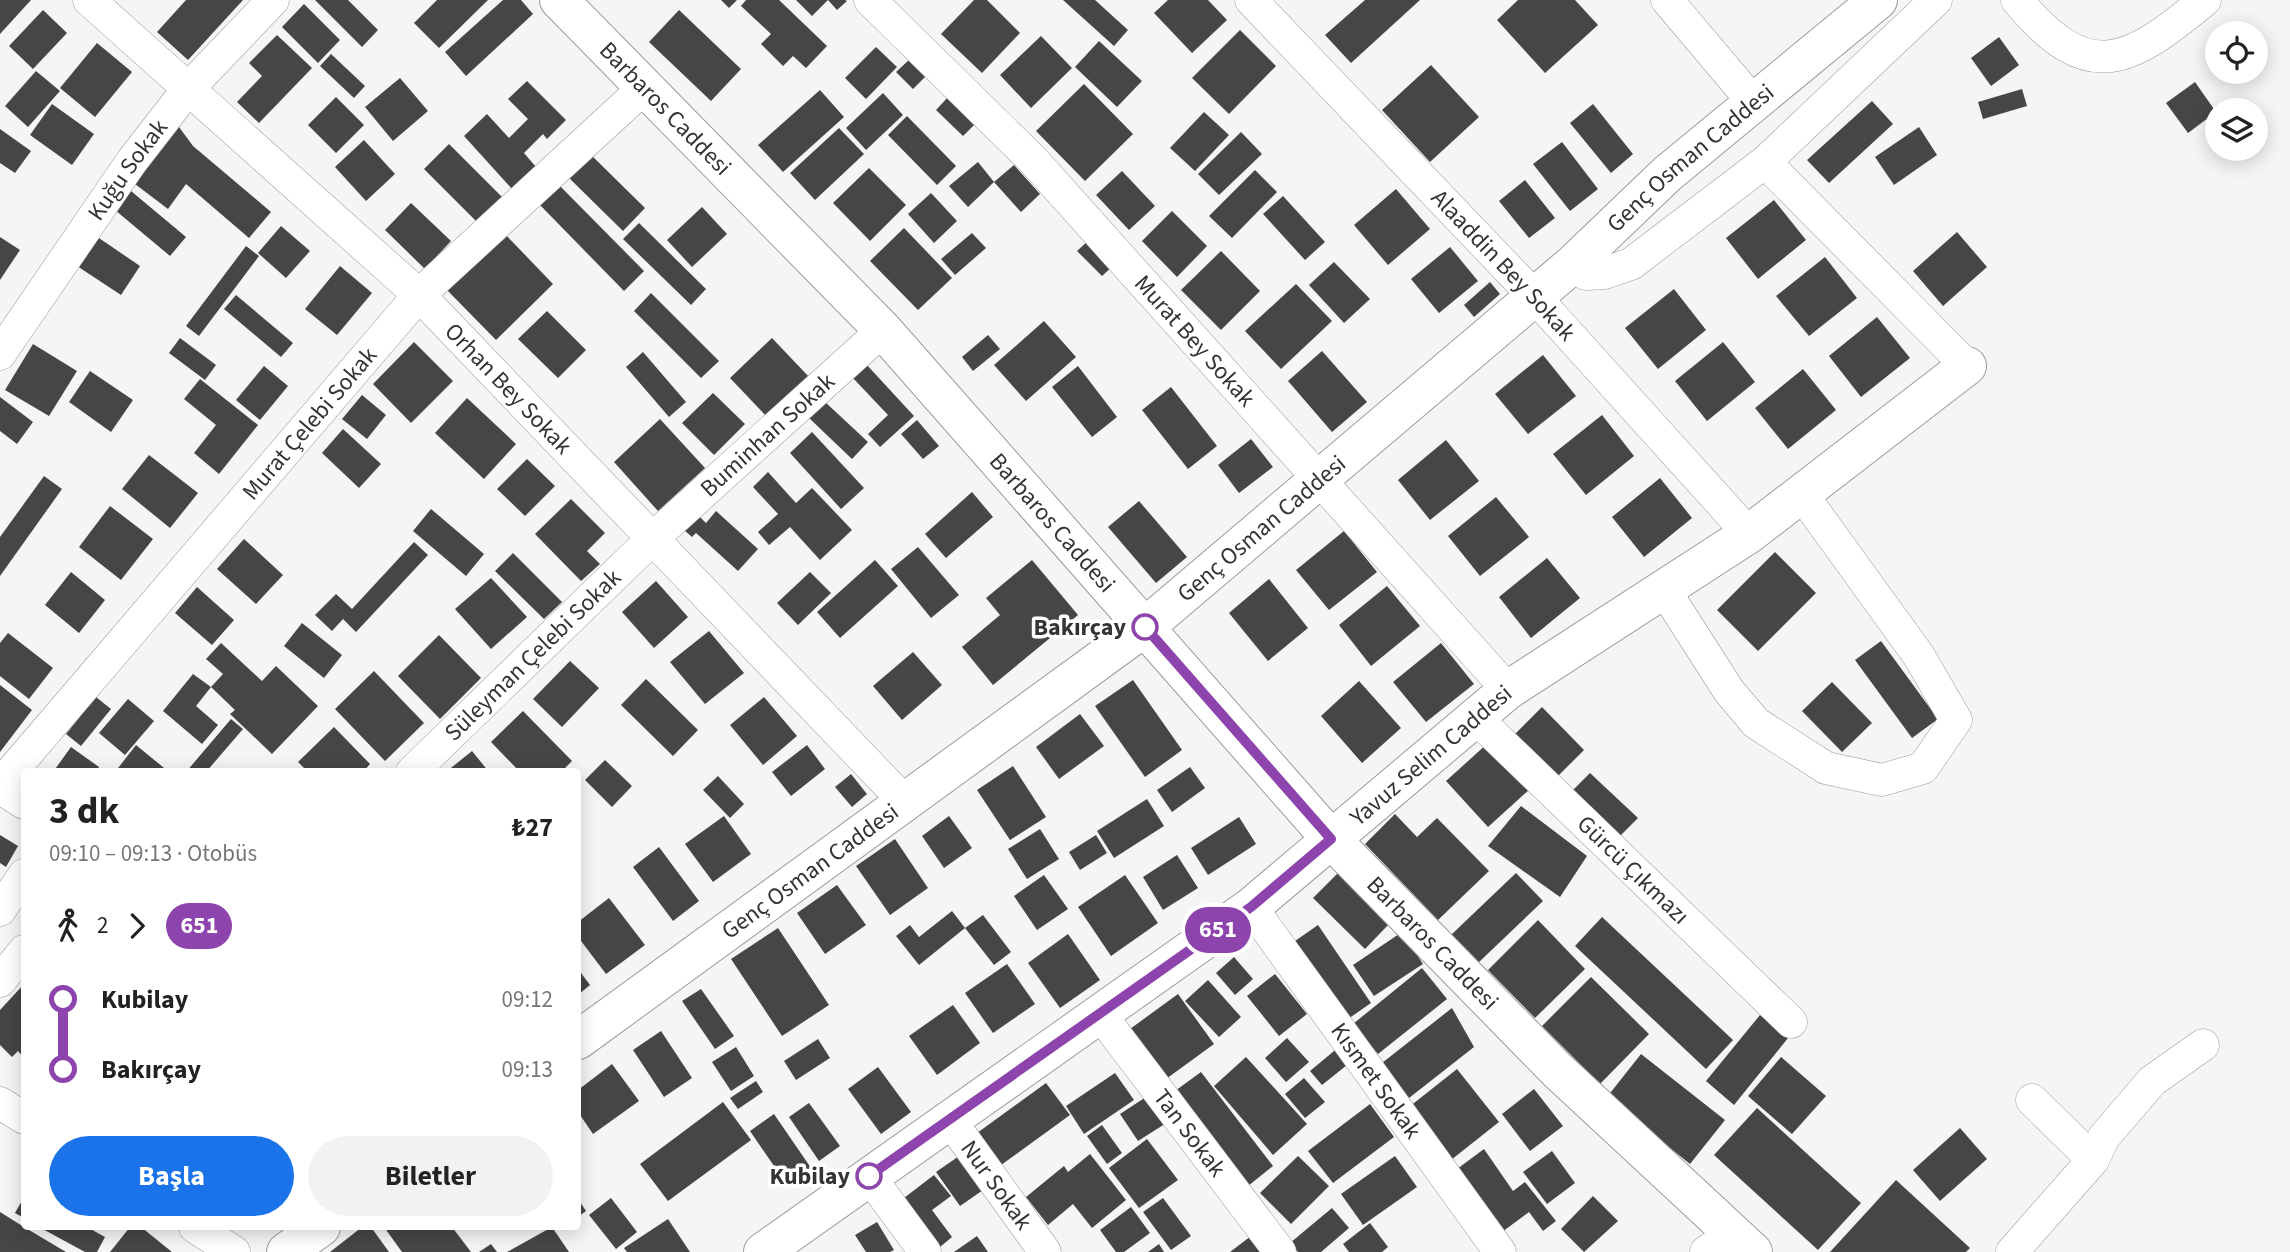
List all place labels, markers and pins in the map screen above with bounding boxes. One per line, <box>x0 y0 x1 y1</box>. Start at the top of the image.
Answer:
place label: Bakırçay <box>1034 610 1126 645</box>
marker: Bakırçay <box>1132 614 1158 640</box>
place label: Kubilay <box>770 1159 850 1194</box>
marker: Kubilay <box>856 1163 882 1189</box>

